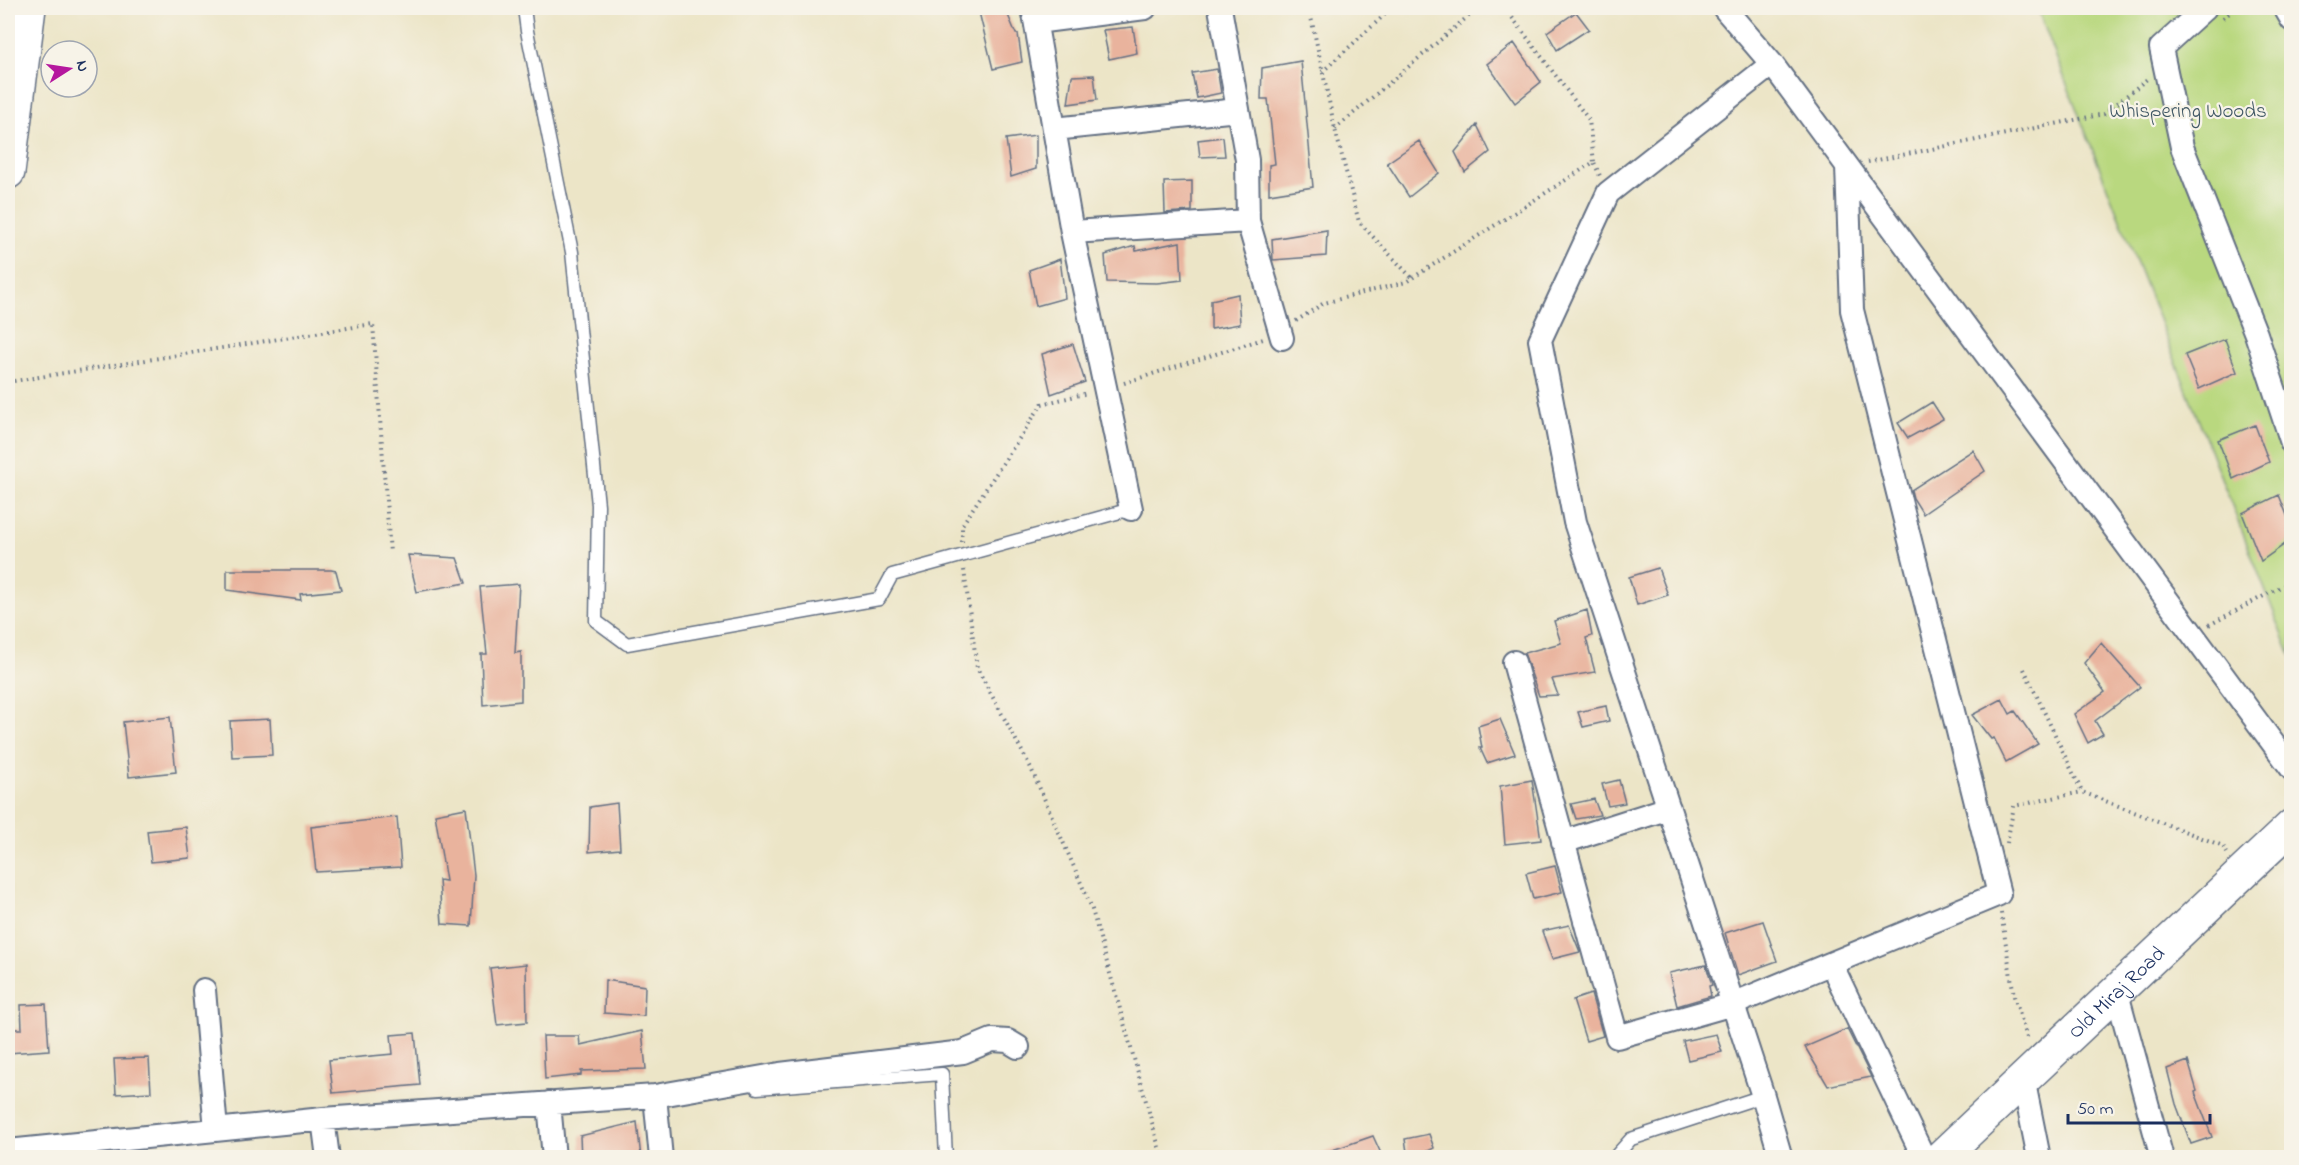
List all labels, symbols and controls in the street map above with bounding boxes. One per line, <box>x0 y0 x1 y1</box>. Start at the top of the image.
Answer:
north arrow <box>39 39 99 99</box>
text: N <box>69 59 95 74</box>
park label: Whispering Woods <box>2109 97 2267 129</box>
street label: Old Miraj Road <box>2062 940 2173 1047</box>
scale bar <box>2068 1087 2210 1125</box>
text: 50 m <box>2077 1097 2114 1123</box>

